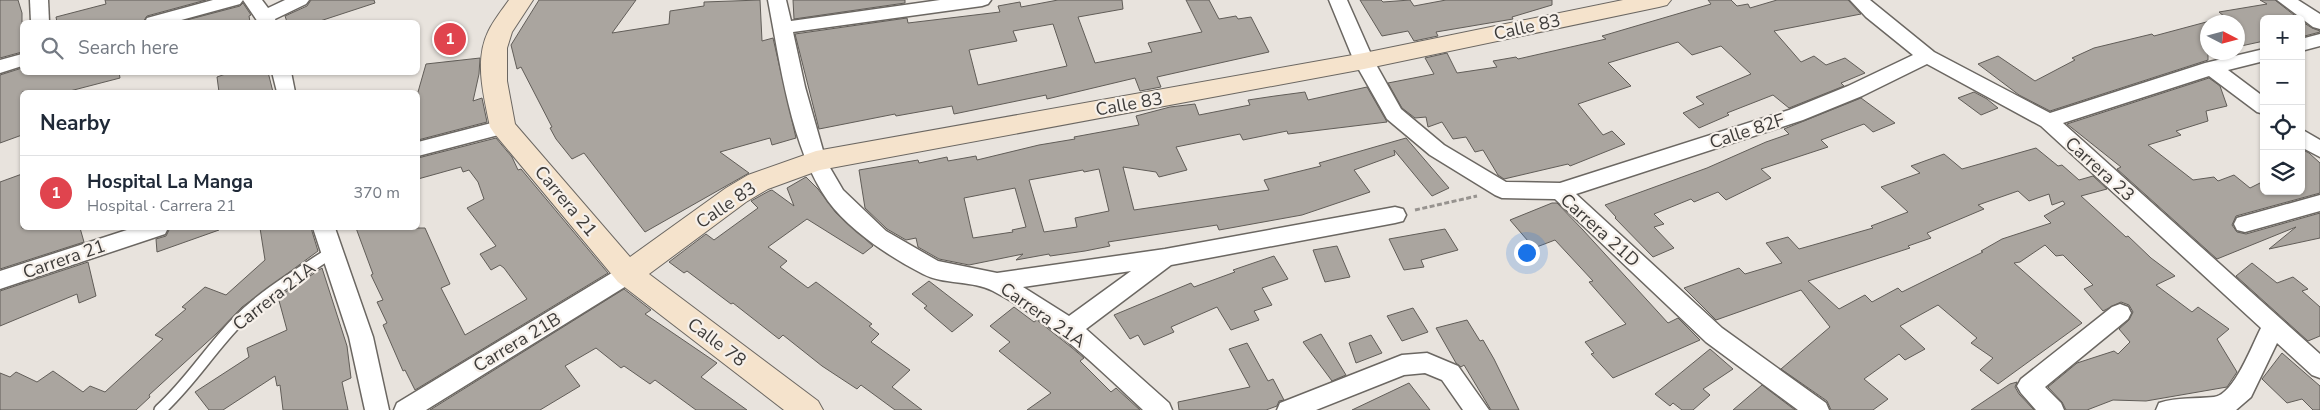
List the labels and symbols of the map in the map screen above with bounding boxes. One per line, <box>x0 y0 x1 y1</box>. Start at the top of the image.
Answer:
street label: Calle 83 <box>1491 8 1563 46</box>
north arrow <box>2200 15 2245 60</box>
pin: 1 <box>434 20 466 58</box>
street label: Calle 83 <box>1094 86 1164 122</box>
street label: Calle 82F <box>1706 108 1788 154</box>
street label: Carrera 23 <box>2060 131 2140 207</box>
street label: Carrera 21 <box>529 160 603 242</box>
street label: Calle 83 <box>691 176 761 234</box>
street label: Carrera 21D <box>1555 188 1645 272</box>
street label: Carrera 21 <box>20 234 108 284</box>
your location <box>1514 240 1540 266</box>
street label: Carrera 21A <box>228 256 320 336</box>
street label: Carrera 21A <box>996 277 1090 353</box>
street label: Carrera 21B <box>469 306 565 378</box>
street label: Calle 78 <box>683 312 751 372</box>

